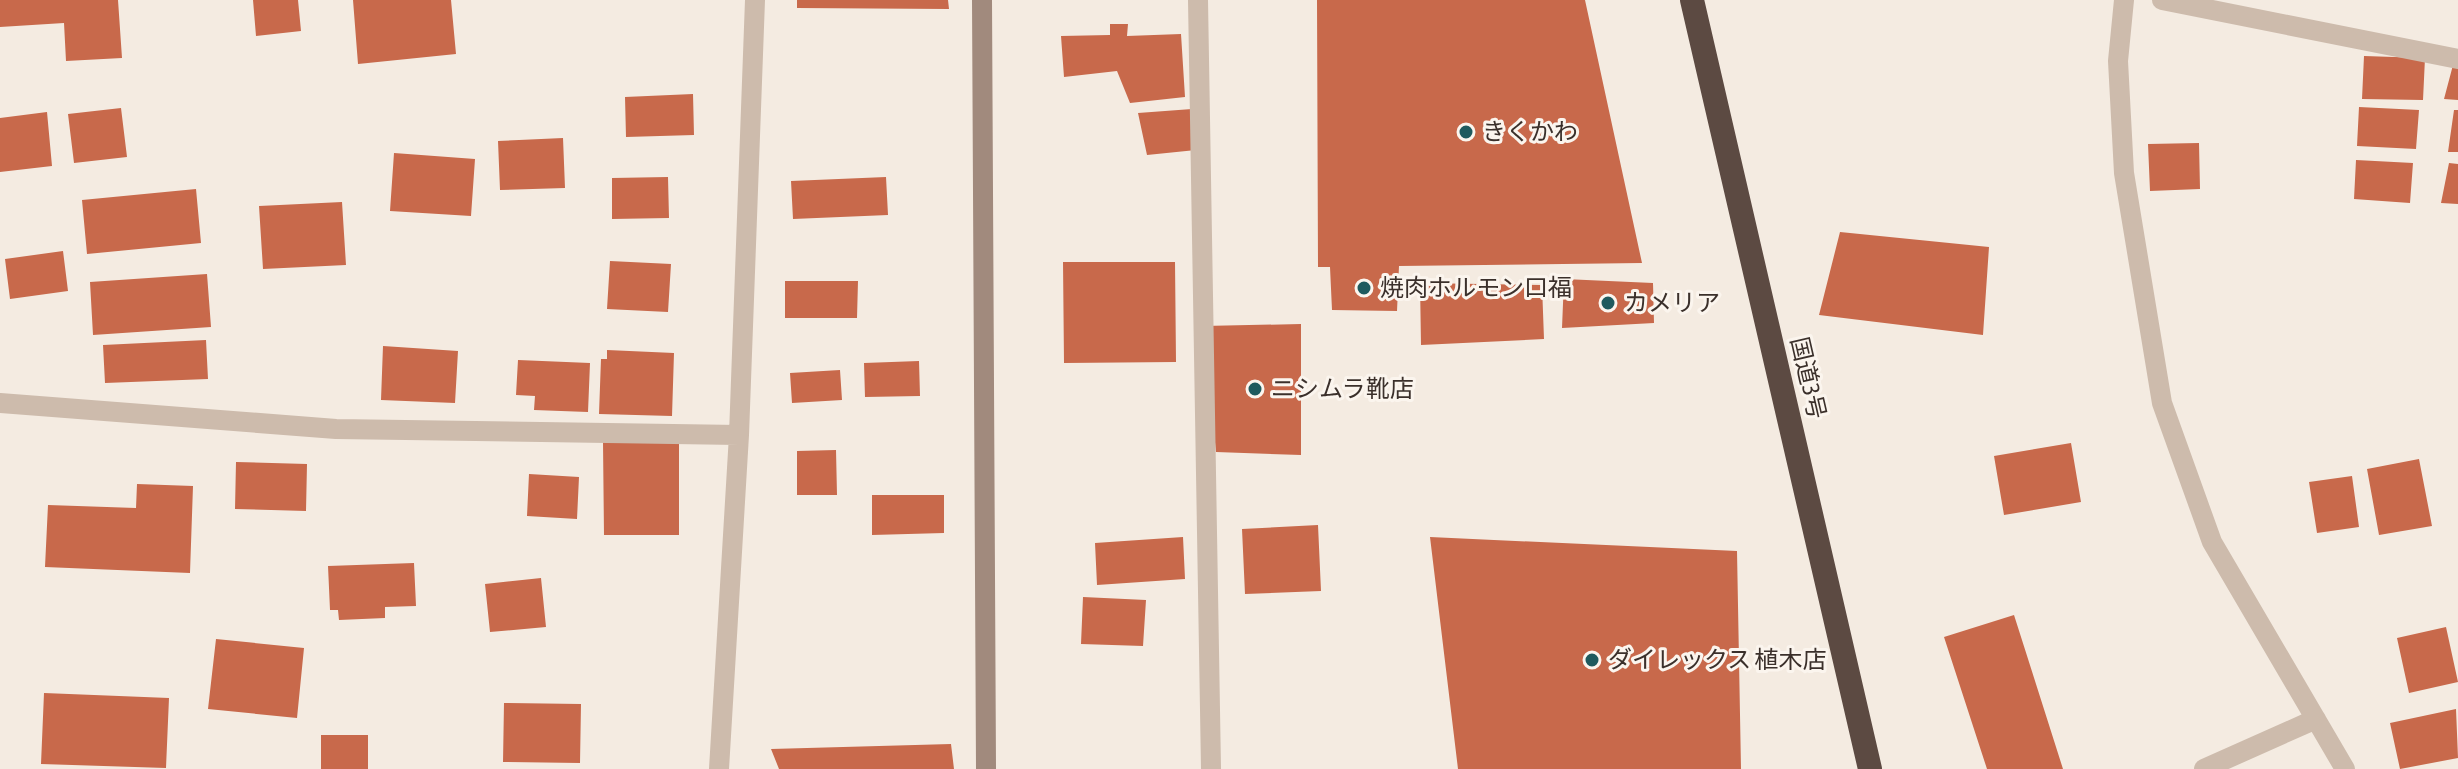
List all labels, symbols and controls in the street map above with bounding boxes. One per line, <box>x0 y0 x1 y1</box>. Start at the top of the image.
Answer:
place label: きくかわ <box>1482 118 1578 145</box>
marker: きくかわ <box>1457 123 1475 141</box>
place label: 焼肉ホルモン口福 <box>1380 274 1572 301</box>
marker: 焼肉ホルモン口福 <box>1355 279 1373 297</box>
place label: カメリア <box>1624 289 1720 316</box>
marker: カメリア <box>1599 294 1617 312</box>
street label: 国道3号 <box>1786 334 1831 421</box>
place label: ニシムラ靴店 <box>1271 375 1414 402</box>
marker: ニシムラ靴店 <box>1246 380 1264 398</box>
place label: ダイレックス 植木店 <box>1608 646 1827 673</box>
marker: ダイレックス 植木店 <box>1583 651 1601 669</box>

